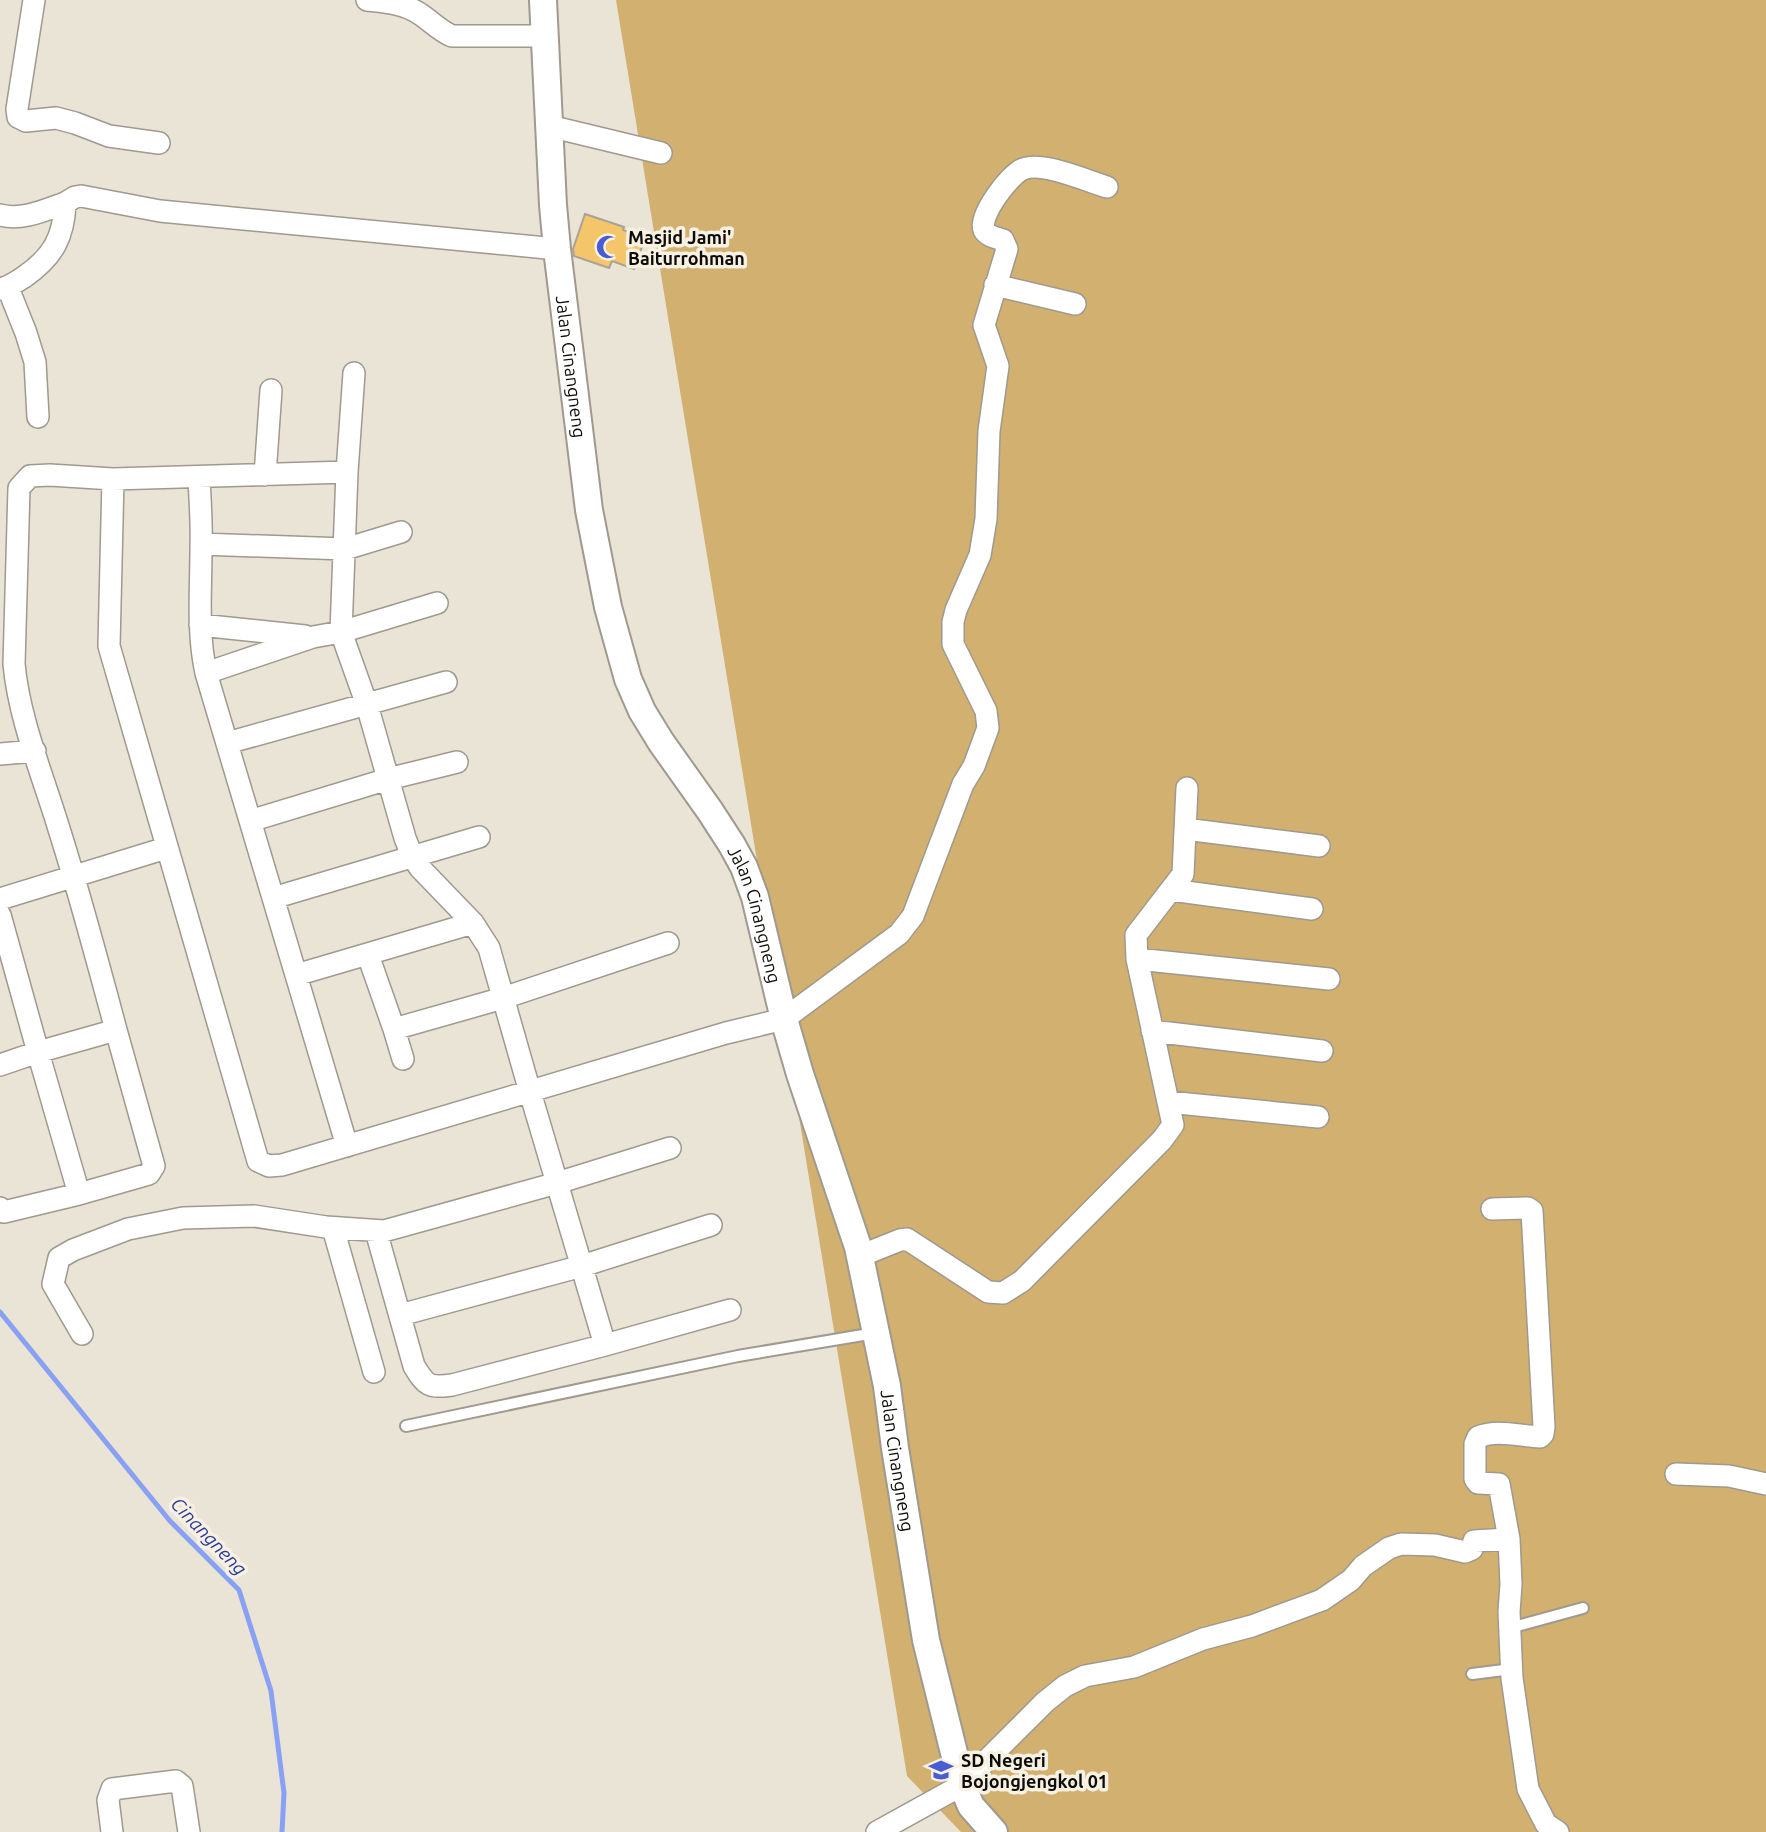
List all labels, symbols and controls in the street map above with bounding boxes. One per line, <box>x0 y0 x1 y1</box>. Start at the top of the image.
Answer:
place label: Masjid Jami' Baiturrohman <box>628 227 745 268</box>
mosque icon: Masjid Jami' Baiturrohman <box>594 233 622 261</box>
street label: Jalan Cinangneng <box>553 294 590 439</box>
street label: Jalan Cinangneng <box>724 842 785 985</box>
street label: Jalan Cinangneng <box>878 1389 918 1533</box>
water label: Cinangneng <box>167 1493 251 1579</box>
place label: SD Negeri Bojongjengkol 01 <box>961 1750 1108 1791</box>
school or university icon: SD Negeri Bojongjengkol 01 <box>927 1756 955 1784</box>

